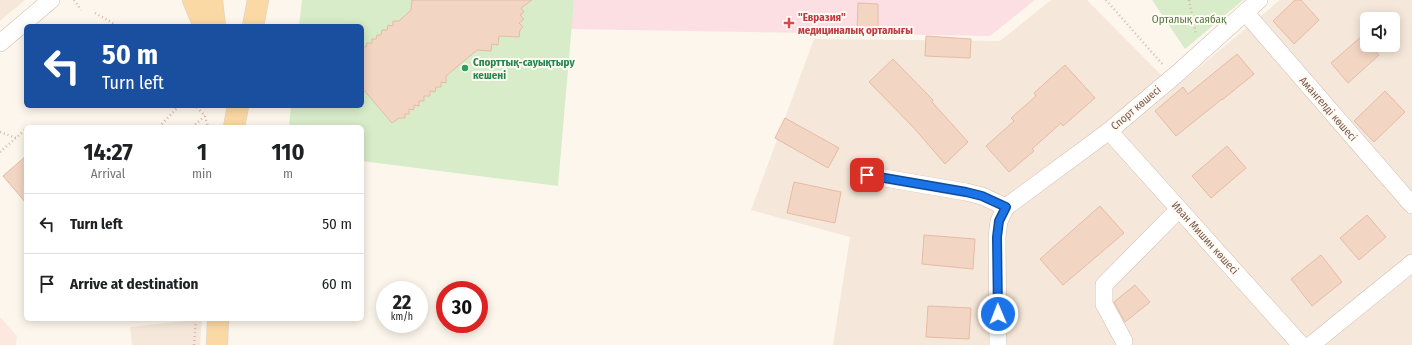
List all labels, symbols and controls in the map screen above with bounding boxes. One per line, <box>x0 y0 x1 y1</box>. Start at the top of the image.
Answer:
place label: "Евразия" медициналық орталығы <box>798 11 913 37</box>
map controls <box>1360 12 1400 52</box>
button: sound <box>1360 12 1400 52</box>
park label: Орталық саябақ <box>1152 13 1227 26</box>
marker: "Евразия" медициналық орталығы <box>783 17 795 29</box>
text: 50 m <box>102 38 158 71</box>
icon: left <box>36 40 88 92</box>
place label: Спорттық-сауықтыру кешені <box>473 56 575 82</box>
marker: Спорттық-сауықтыру кешені <box>460 63 470 73</box>
text: Turn left <box>102 72 164 94</box>
street label: Амангелді көшесі <box>1296 74 1360 144</box>
street label: Спорт көшесі <box>1108 83 1164 133</box>
text: 14:27 <box>83 138 133 166</box>
text: 1 <box>197 138 207 166</box>
text: 110 <box>272 138 305 166</box>
pin <box>850 158 884 192</box>
icon: arrive <box>856 164 878 186</box>
text: Arrival <box>91 166 125 181</box>
text: min <box>192 166 212 181</box>
text: m <box>283 166 293 181</box>
street label: Иван Мишин көшесі <box>1169 199 1241 277</box>
icon: left <box>36 213 58 235</box>
text: Turn left <box>70 215 123 233</box>
text: 50 m <box>322 215 352 233</box>
icon: arrive <box>36 273 58 295</box>
text: Arrive at destination <box>70 275 198 293</box>
text: 60 m <box>322 275 352 293</box>
speed limit sign: 30 <box>436 281 488 333</box>
text: 22 <box>393 290 411 314</box>
position arrow <box>977 293 1019 335</box>
text: km/h <box>391 311 413 323</box>

